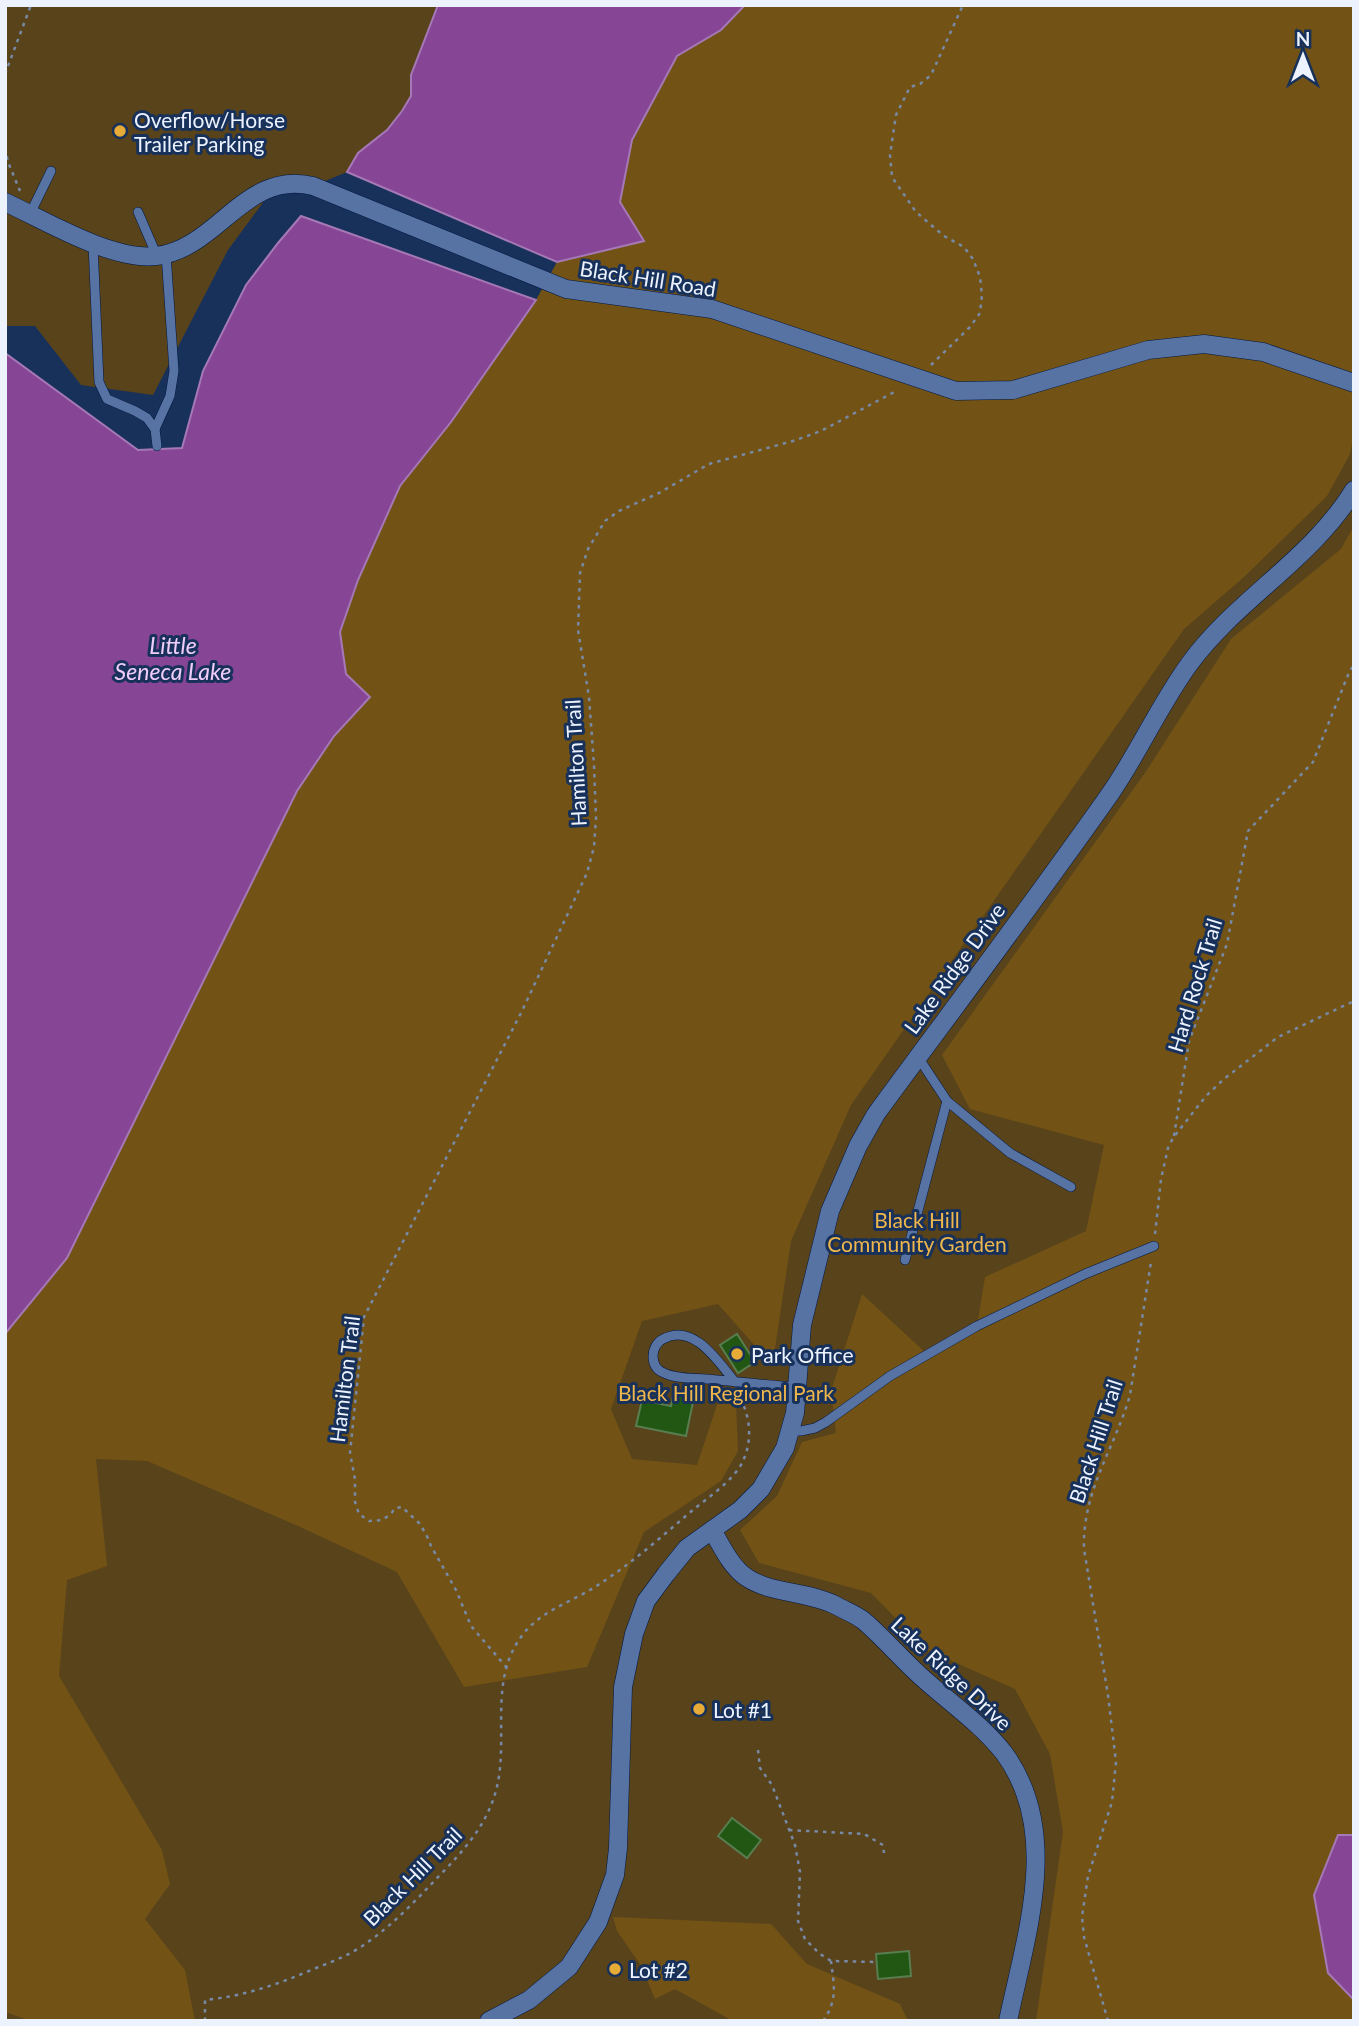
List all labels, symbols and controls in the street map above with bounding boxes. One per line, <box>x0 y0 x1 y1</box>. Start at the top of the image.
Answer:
north arrow <box>1268 21 1338 91</box>
text: N <box>1296 27 1310 50</box>
place label: Overflow/Horse Trailer Parking <box>134 107 285 156</box>
marker: Overflow/Horse Trailer Parking <box>112 123 128 139</box>
street label: Black Hill Road <box>578 255 718 301</box>
water label: Little Seneca Lake <box>115 631 231 685</box>
street label: Hamilton Trail <box>559 699 591 827</box>
street label: Lake Ridge Drive <box>898 898 1010 1038</box>
street label: Hard Rock Trail <box>1162 915 1226 1055</box>
park label: Black Hill Community Garden <box>827 1207 1007 1256</box>
street label: Hamilton Trail <box>324 1314 364 1444</box>
place label: Park Office <box>751 1342 854 1367</box>
marker: Park Office <box>729 1346 745 1362</box>
street label: Black Hill Trail <box>1063 1376 1127 1506</box>
park label: Black Hill Regional Park <box>618 1380 834 1405</box>
street label: Lake Ridge Drive <box>887 1611 1017 1735</box>
place label: Lot #1 <box>713 1697 772 1722</box>
marker: Lot #1 <box>691 1701 707 1717</box>
street label: Black Hill Trail <box>358 1822 466 1930</box>
place label: Lot #2 <box>629 1957 688 1982</box>
marker: Lot #2 <box>607 1961 623 1977</box>

